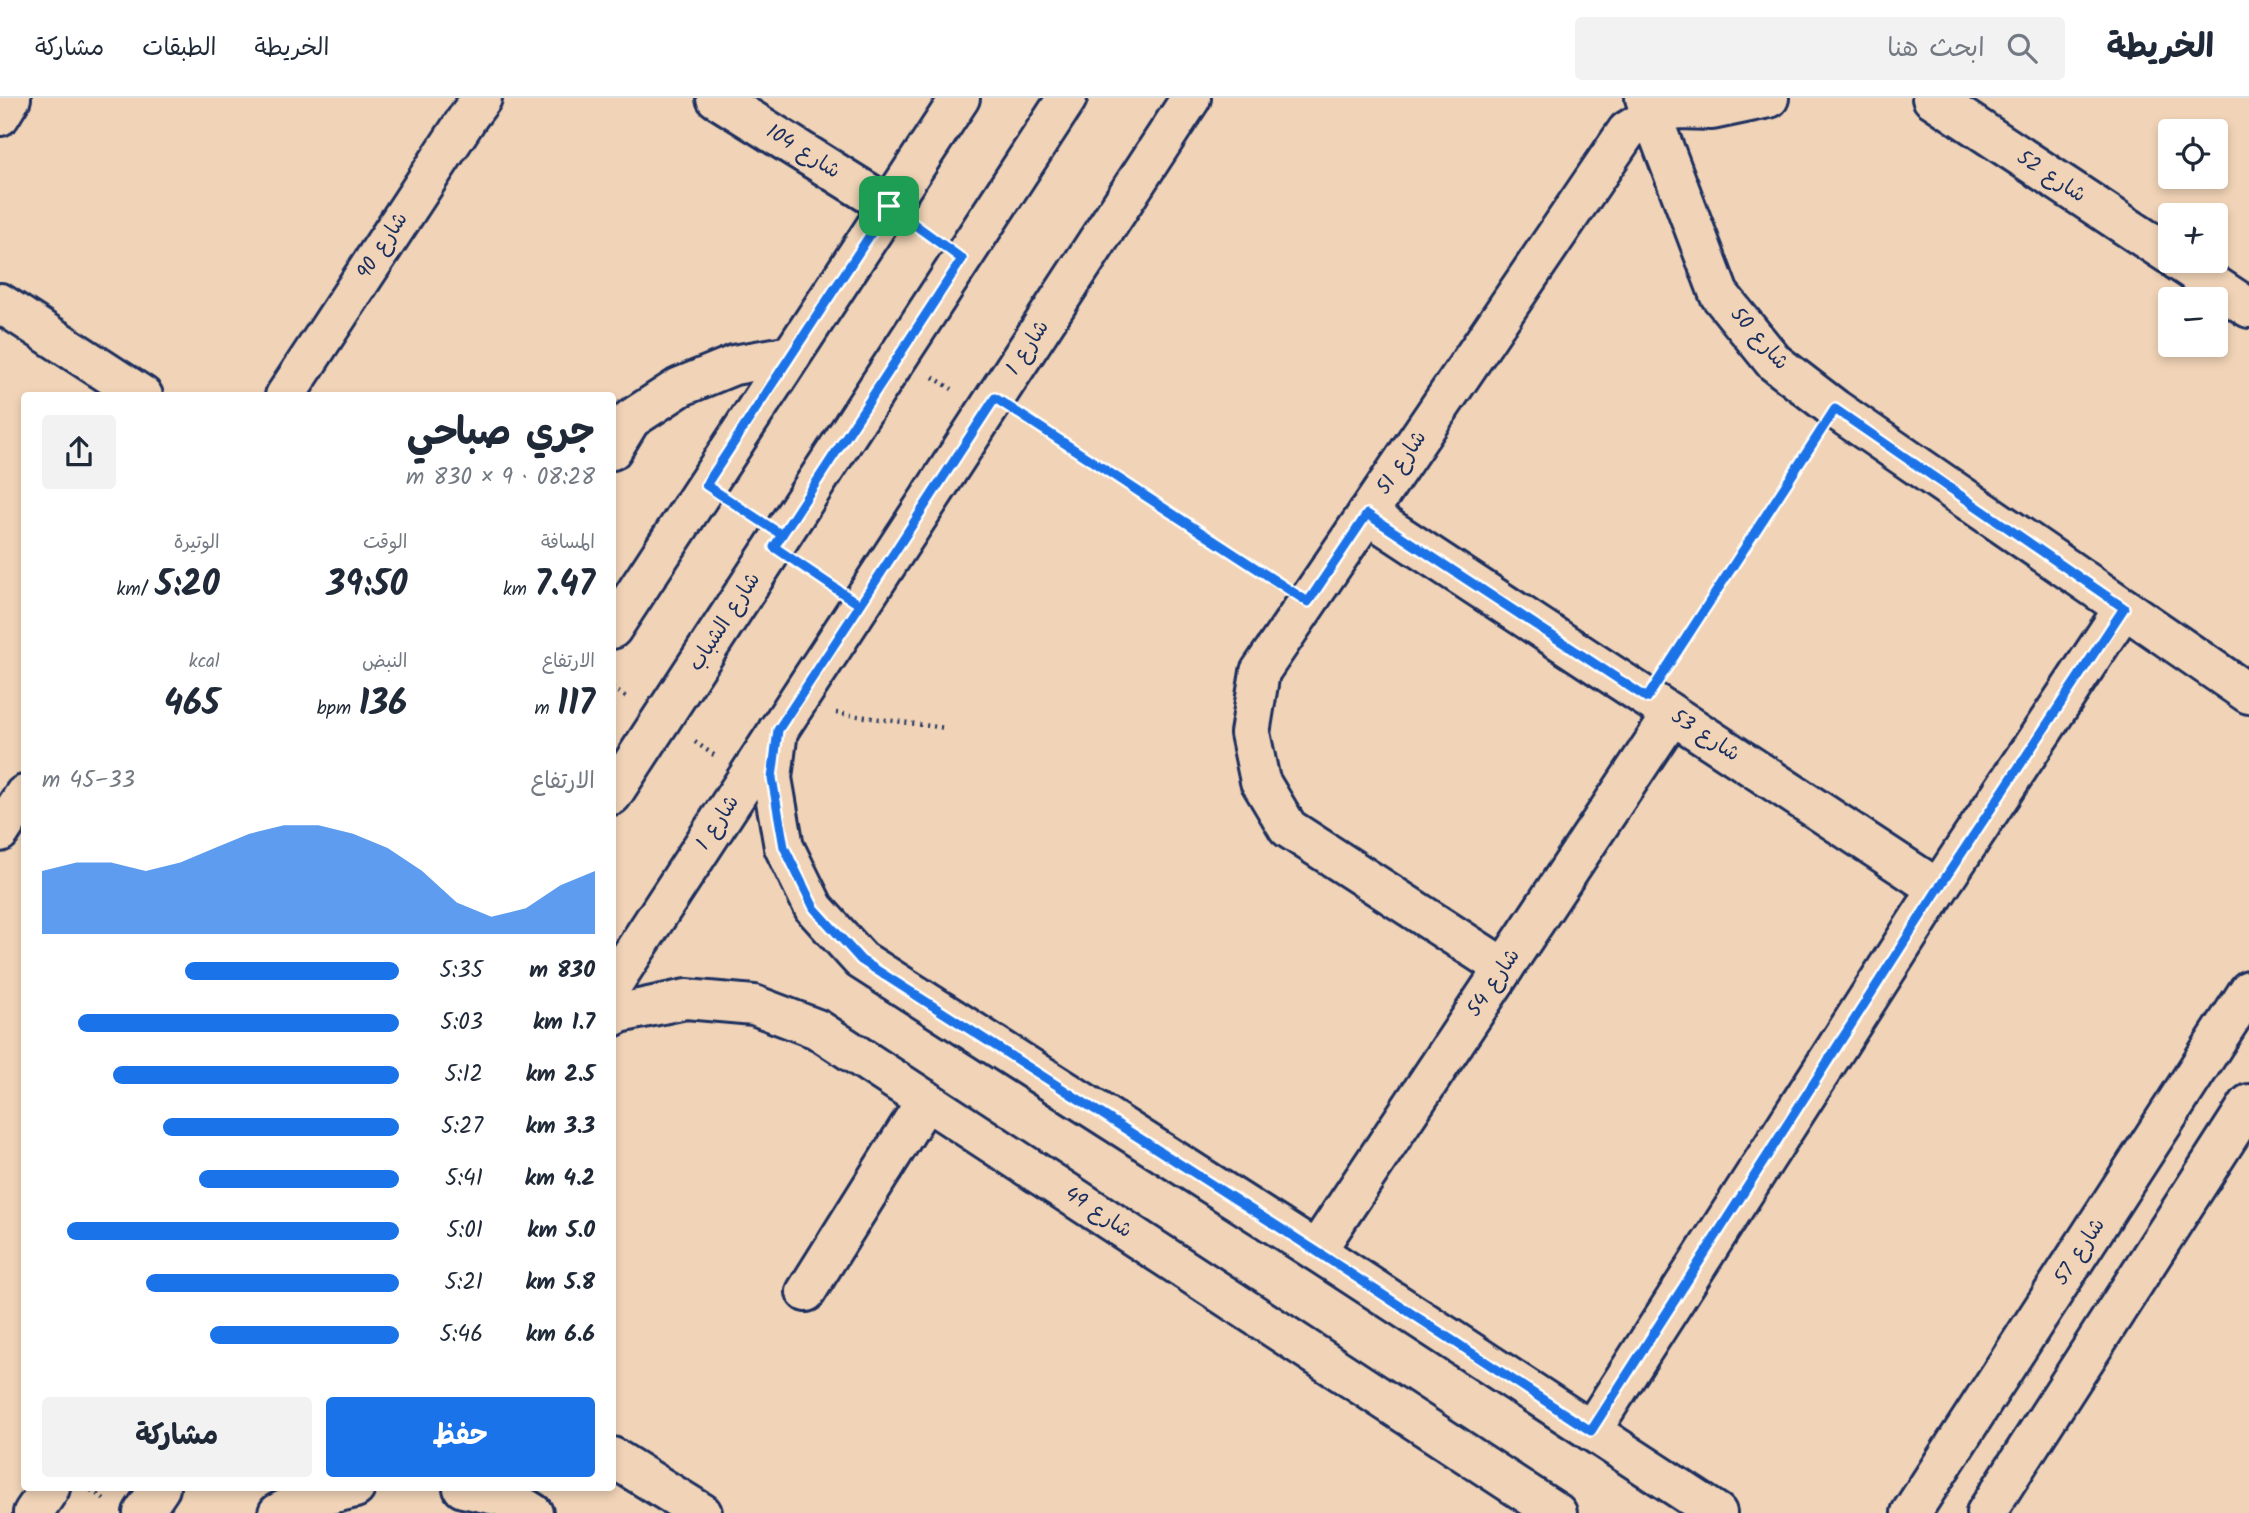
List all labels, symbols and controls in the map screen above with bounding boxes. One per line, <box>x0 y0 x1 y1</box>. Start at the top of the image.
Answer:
search box <box>1575 17 2065 80</box>
text: الخريطة <box>2107 22 2214 75</box>
text: ابحث هنا <box>1887 28 1985 70</box>
text: مشاركة <box>35 29 104 68</box>
text: الطبقات <box>142 29 217 68</box>
text: الخريطة <box>255 29 329 68</box>
icon: search <box>2003 29 2041 67</box>
street label: شارع 104 <box>759 116 847 188</box>
map controls <box>2158 119 2228 357</box>
button: locate <box>2158 119 2228 189</box>
street label: شارع 52 <box>2010 142 2092 212</box>
pin <box>859 176 919 236</box>
icon: arrive <box>870 187 908 225</box>
button: + <box>2158 203 2228 273</box>
street label: شارع 90 <box>349 206 417 286</box>
button: − <box>2158 287 2228 357</box>
street label: شارع 50 <box>1721 300 1797 378</box>
street label: شارع 1 <box>998 314 1058 382</box>
text: جري صباحي <box>407 404 595 464</box>
button: share <box>42 415 116 489</box>
street label: شارع 51 <box>1368 424 1436 502</box>
text: 08:28 · 9 × 830 m <box>406 460 595 496</box>
text: الوتيرة <box>174 528 220 558</box>
text: الوقت <box>363 528 407 558</box>
text: المسافة <box>541 528 595 558</box>
text: 5:20 <box>155 558 220 614</box>
text: 39:50 <box>326 558 407 614</box>
text: 7.47 <box>535 558 595 614</box>
street label: شارع الشباب <box>680 566 770 678</box>
text: /km <box>117 575 155 605</box>
text: km <box>503 575 535 605</box>
text: kcal <box>189 647 220 677</box>
text: النبض <box>362 647 407 677</box>
text: الارتفاع <box>542 647 595 677</box>
text: 465 <box>164 677 220 733</box>
text: 136 <box>359 677 407 733</box>
text: 117 <box>557 677 595 733</box>
text: bpm <box>317 694 359 724</box>
text: m <box>535 694 557 724</box>
street label: شارع 53 <box>1664 701 1746 771</box>
text: 33–45 m <box>42 763 135 799</box>
text: الارتفاع <box>531 764 595 800</box>
street label: شارع 1 <box>688 789 748 857</box>
street label: شارع 54 <box>1459 942 1529 1024</box>
text: 5:35 <box>440 953 483 989</box>
text: 830 m <box>529 953 595 989</box>
text: 5:03 <box>440 1005 483 1041</box>
text: 1.7 km <box>533 1005 595 1041</box>
text: 5:12 <box>444 1057 483 1093</box>
text: 2.5 km <box>525 1057 595 1093</box>
text: 5:27 <box>441 1109 483 1145</box>
text: 3.3 km <box>525 1109 595 1145</box>
text: 5:41 <box>445 1161 483 1197</box>
text: 4.2 km <box>525 1161 595 1197</box>
street label: شارع 49 <box>1057 1179 1139 1247</box>
street label: شارع 57 <box>2046 1212 2114 1292</box>
text: 5:01 <box>446 1213 483 1249</box>
text: 5.0 km <box>527 1213 595 1249</box>
text: 5:21 <box>444 1265 483 1301</box>
text: 5.8 km <box>525 1265 595 1301</box>
text: 5:46 <box>440 1317 483 1353</box>
text: 6.6 km <box>526 1317 595 1353</box>
button: مشاركة <box>42 1397 312 1477</box>
button: حفظ <box>326 1397 595 1477</box>

